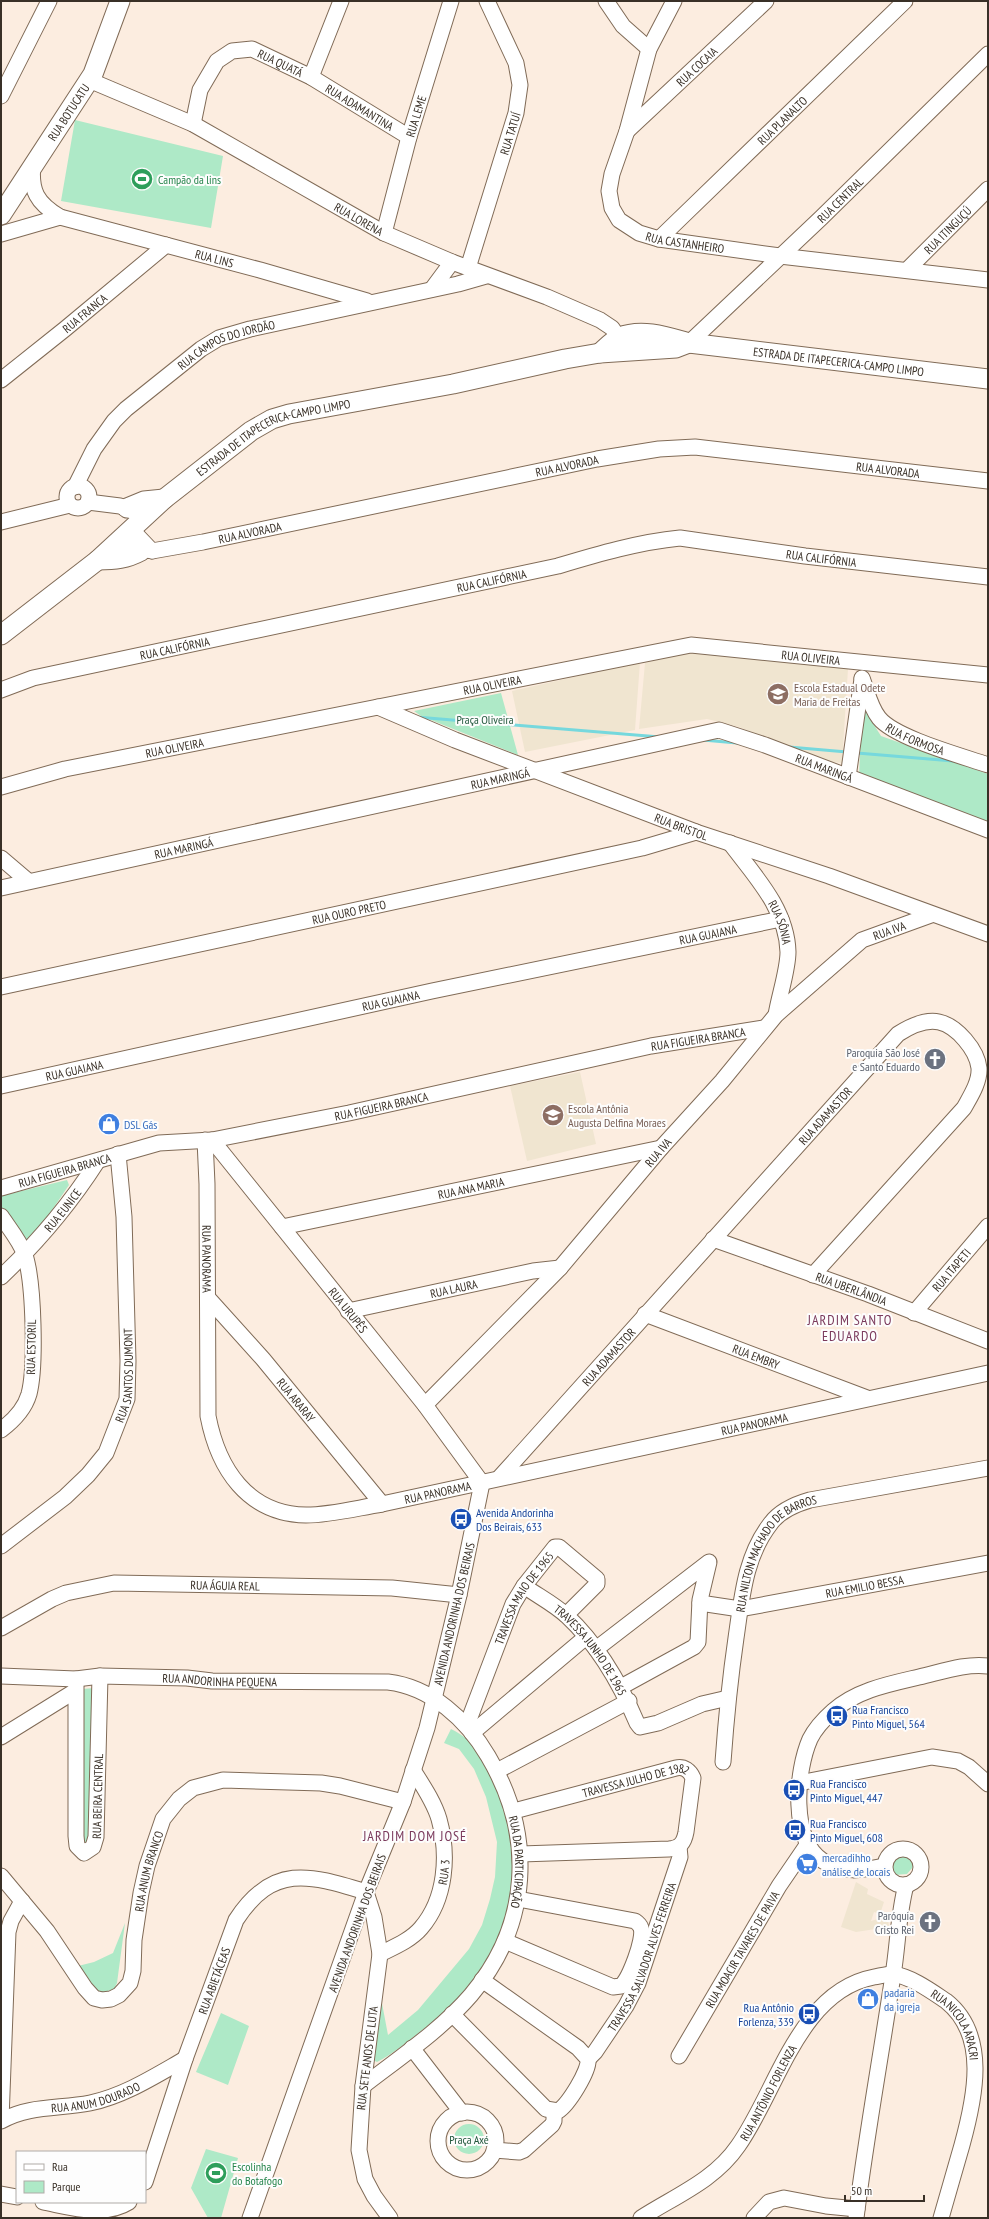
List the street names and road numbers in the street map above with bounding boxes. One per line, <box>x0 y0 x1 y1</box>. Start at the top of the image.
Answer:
street label: RUA COCAIA <box>673 43 720 89</box>
street label: RUA QUATÁ <box>256 45 306 80</box>
street label: RUA ADAMANTINA <box>323 80 397 134</box>
street label: RUA BOTUCATU <box>44 81 92 143</box>
street label: RUA PLANALTO <box>754 92 810 148</box>
street label: RUA LEME <box>402 94 429 139</box>
street label: RUA TATUÍ <box>496 110 523 156</box>
street label: RUA CENTRAL <box>814 174 866 226</box>
street label: RUA LORENA <box>332 199 386 239</box>
street label: RUA ITINGUÇÚ <box>920 203 974 257</box>
street label: RUA CASTANHEIRO <box>644 228 726 256</box>
street label: RUA LINS <box>194 246 235 270</box>
street label: RUA FRANCA <box>59 290 110 336</box>
street label: RUA CAMPOS DO JORDÃO <box>174 316 277 373</box>
street label: ESTRADA DE ITAPECERICA-CAMPO LIMPO <box>752 343 925 379</box>
street label: ESTRADA DE ITAPECERICA-CAMPO LIMPO <box>193 395 352 479</box>
street label: RUA ALVORADA <box>534 451 600 479</box>
street label: RUA ALVORADA <box>855 458 921 481</box>
street label: RUA ALVORADA <box>217 518 283 546</box>
street label: RUA CALIFÓRNIA <box>785 546 858 569</box>
street label: RUA CALIFÓRNIA <box>455 565 528 595</box>
street label: RUA CALIFÓRNIA <box>138 633 211 663</box>
street label: RUA OLIVEIRA <box>781 647 841 668</box>
street label: RUA OLIVEIRA <box>462 671 523 697</box>
street label: RUA FORMOSA <box>883 719 947 758</box>
street label: RUA OLIVEIRA <box>144 734 205 760</box>
street label: RUA MARINGÁ <box>794 750 855 785</box>
street label: RUA MARINGÁ <box>469 764 531 792</box>
street label: RUA BRISTOL <box>653 809 710 843</box>
street label: RUA MARINGÁ <box>153 834 215 862</box>
street label: RUA OURO PRETO <box>311 896 388 927</box>
street label: RUA SÔNIA <box>766 897 795 946</box>
street label: RUA IVA <box>871 917 908 943</box>
street label: RUA GUAIANA <box>678 921 738 947</box>
street label: RUA GUAIANA <box>361 986 421 1014</box>
street label: RUA FIGUEIRA BRANCA <box>650 1024 747 1053</box>
street label: RUA GUAIANA <box>44 1056 105 1083</box>
street label: RUA ADAMASTOR <box>795 1083 855 1148</box>
street label: RUA FIGUEIRA BRANCA <box>333 1088 430 1123</box>
street label: RUA IVA <box>641 1134 675 1170</box>
street label: RUA FIGUEIRA BRANCA <box>17 1150 113 1190</box>
street label: RUA ANA MARIA <box>437 1173 506 1202</box>
street label: RUA EUNICE <box>41 1185 84 1235</box>
street label: RUA PANORAMA <box>200 1225 215 1293</box>
street label: RUA ITAPETI <box>928 1245 973 1294</box>
street label: RUA UBERLÂNDIA <box>814 1269 890 1308</box>
street label: RUA LAURA <box>428 1276 479 1301</box>
street label: RUA URUPÊS <box>326 1284 371 1336</box>
street label: RUA ESTORIL <box>23 1319 39 1375</box>
street label: RUA ADAMASTOR <box>578 1324 638 1389</box>
street label: RUA SANTOS DUMONT <box>111 1327 136 1424</box>
street label: RUA EMBRY <box>731 1340 782 1372</box>
street label: RUA ARARAY <box>274 1375 319 1425</box>
street label: RUA PANORAMA <box>720 1409 789 1438</box>
street label: RUA PANORAMA <box>403 1477 473 1506</box>
street label: RUA NILTON MACHADO DE BARROS <box>732 1491 818 1613</box>
street label: AVENIDA ANDORINHA DOS BEIRAIS <box>430 1541 478 1687</box>
street label: TRAVESSA MAIO DE 1965 <box>491 1548 556 1646</box>
street label: RUA EMILIO BESSA <box>824 1571 905 1601</box>
street label: RUA ÁGUIA REAL <box>190 1577 260 1593</box>
street label: TRAVESSA JUNHO DE 1965 <box>551 1601 630 1698</box>
street label: RUA ANDORINHA PEQUENA <box>162 1670 277 1689</box>
street label: RUA BEIRA CENTRAL <box>88 1753 106 1839</box>
street label: TRAVESSA JULHO DE 1982 <box>581 1760 693 1800</box>
street label: RUA DA PARTICIPAÇÃO <box>506 1814 528 1910</box>
street label: RUA ANUM BRANCO <box>131 1828 166 1913</box>
street label: AVENIDA ANDORINHA DOS BEIRAIS <box>325 1852 389 1994</box>
street label: RUA 3 <box>434 1859 452 1886</box>
street label: TRAVESSA SALVADOR ALVES FERREIRA <box>604 1880 679 2034</box>
street label: RUA MOACIR TAVARES DE PAIVA <box>702 1888 782 2010</box>
street label: RUA ABIETÁCEAS <box>195 1945 233 2016</box>
street label: RUA NICOLA ARACRI <box>928 1986 982 2061</box>
street label: RUA SETE ANOS DE LUTA <box>353 2005 381 2111</box>
street label: RUA ANTÔNIO FORLENZA <box>736 2042 799 2143</box>
street label: RUA ANUM DOURADO <box>50 2078 143 2115</box>

